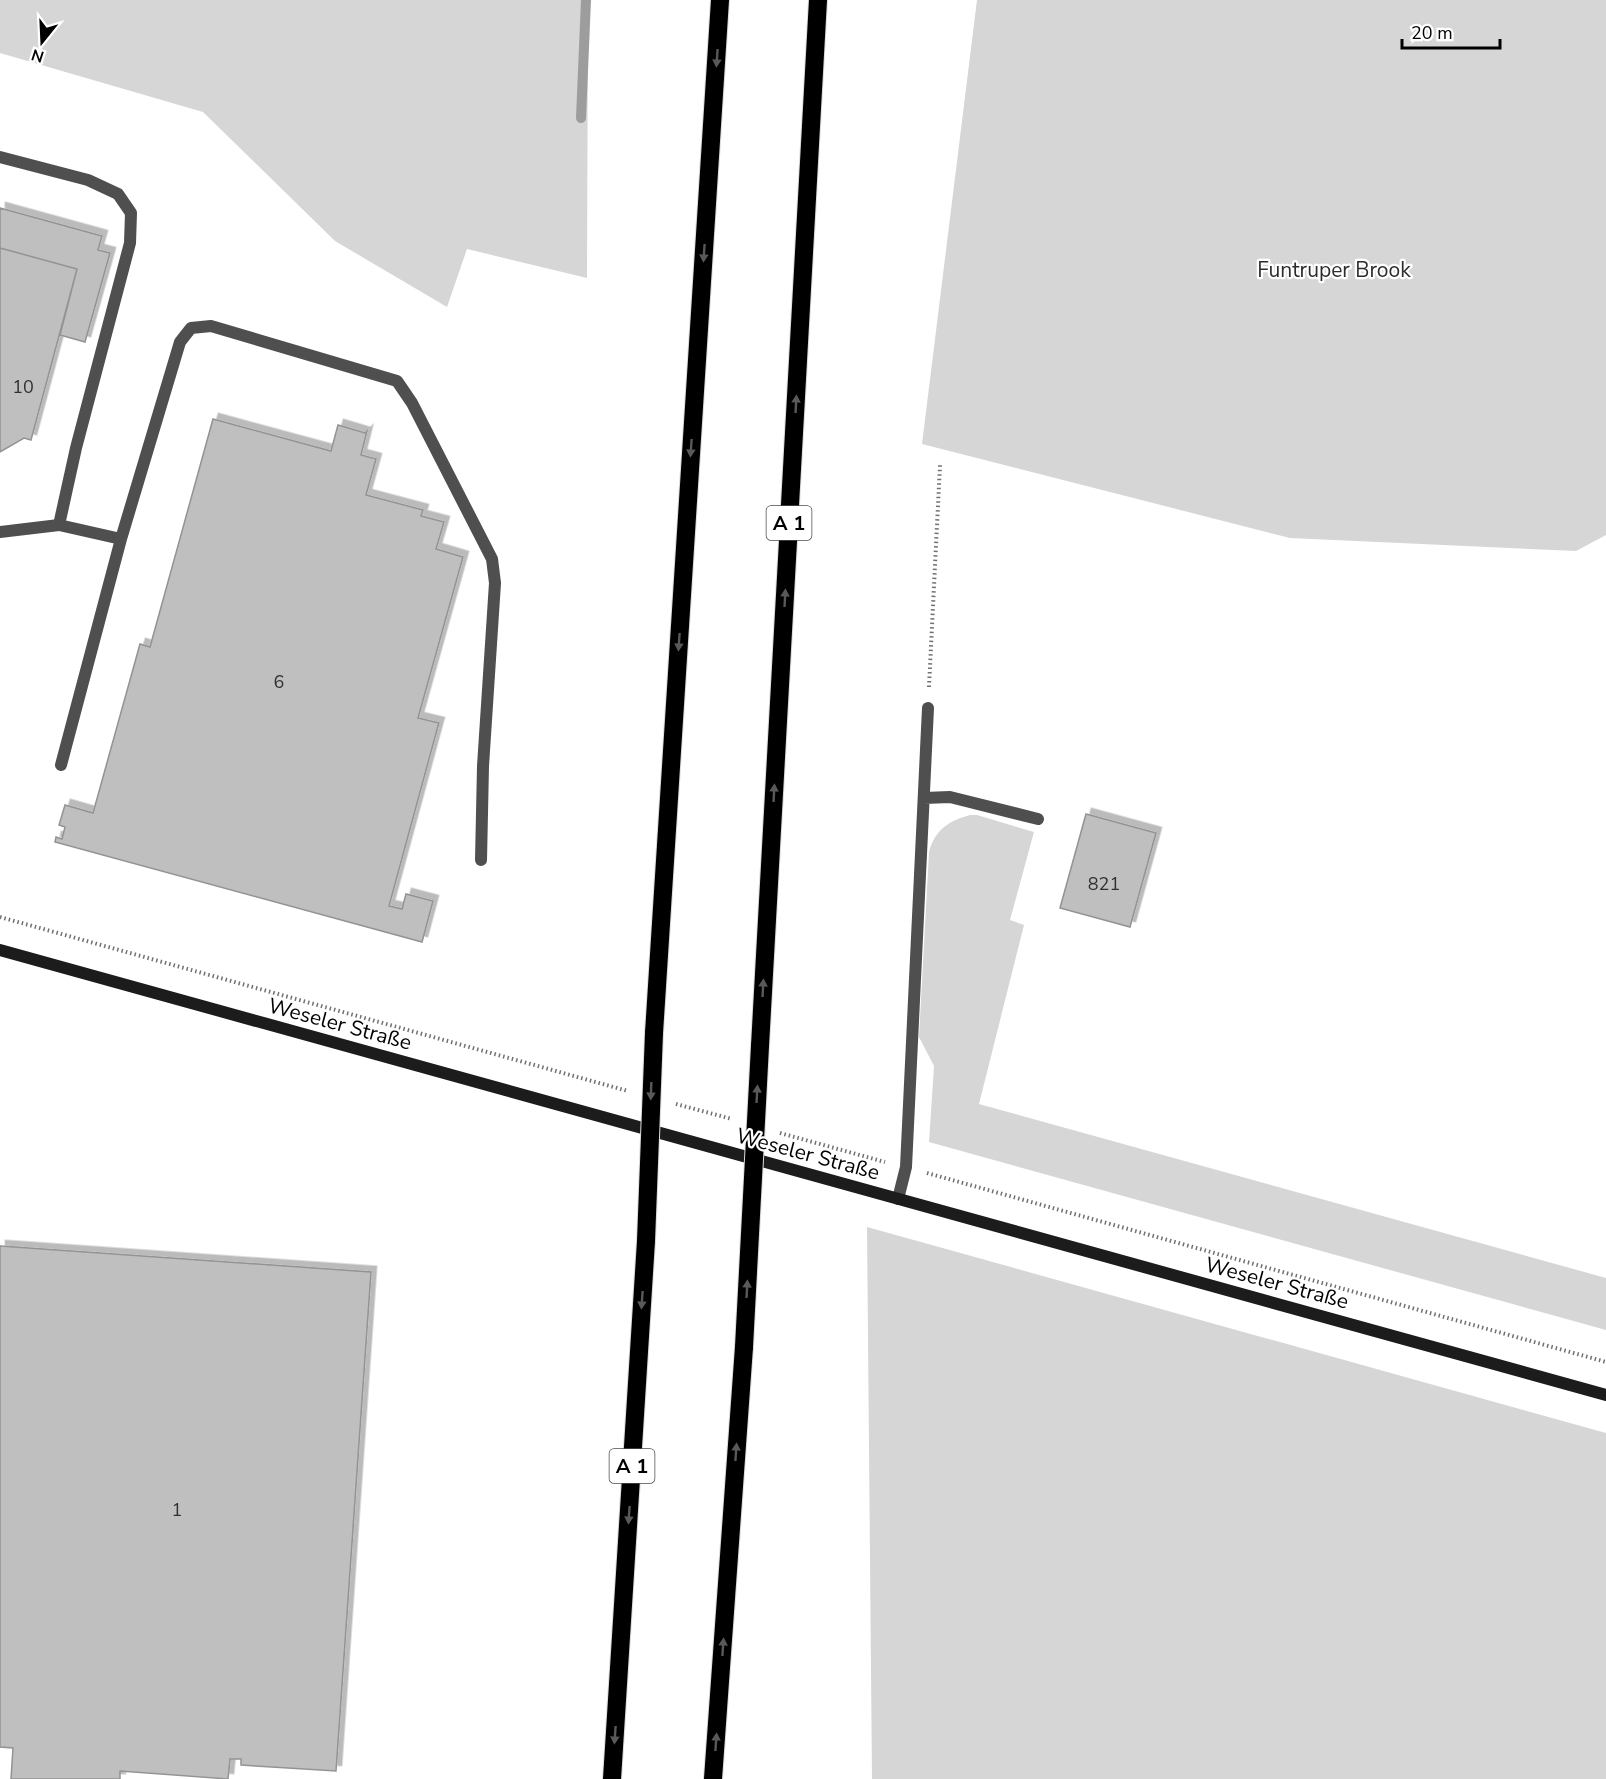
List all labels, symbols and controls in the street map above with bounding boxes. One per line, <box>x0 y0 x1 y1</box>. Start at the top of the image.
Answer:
north arrow <box>12 12 72 72</box>
scale bar <box>1402 12 1500 50</box>
text: 20 m <box>1411 21 1453 45</box>
text: N <box>29 43 47 68</box>
one-way arrow <box>712 49 721 68</box>
one-way arrow <box>699 243 709 262</box>
park label: Funtruper Brook <box>1257 256 1411 284</box>
house number: 10 <box>12 375 34 399</box>
one-way arrow <box>791 394 800 413</box>
one-way arrow <box>687 438 696 457</box>
road number: A 1 <box>766 506 812 540</box>
one-way arrow <box>780 589 789 608</box>
one-way arrow <box>674 633 684 652</box>
house number: 6 <box>274 670 284 694</box>
one-way arrow <box>769 784 779 803</box>
house number: 821 <box>1088 872 1120 896</box>
one-way arrow <box>759 978 768 997</box>
street label: Weseler Straße <box>265 991 415 1057</box>
one-way arrow <box>647 1082 656 1101</box>
one-way arrow <box>753 1084 762 1103</box>
street label: Weseler Straße <box>733 1121 883 1187</box>
street label: Weseler Straße <box>1202 1250 1352 1316</box>
one-way arrow <box>742 1279 751 1298</box>
one-way arrow <box>638 1290 647 1309</box>
one-way arrow <box>732 1443 741 1462</box>
road number: A 1 <box>610 1449 654 1483</box>
house number: 1 <box>172 1498 182 1522</box>
one-way arrow <box>624 1506 634 1525</box>
one-way arrow <box>718 1637 728 1656</box>
one-way arrow <box>610 1725 620 1744</box>
one-way arrow <box>711 1733 721 1752</box>

